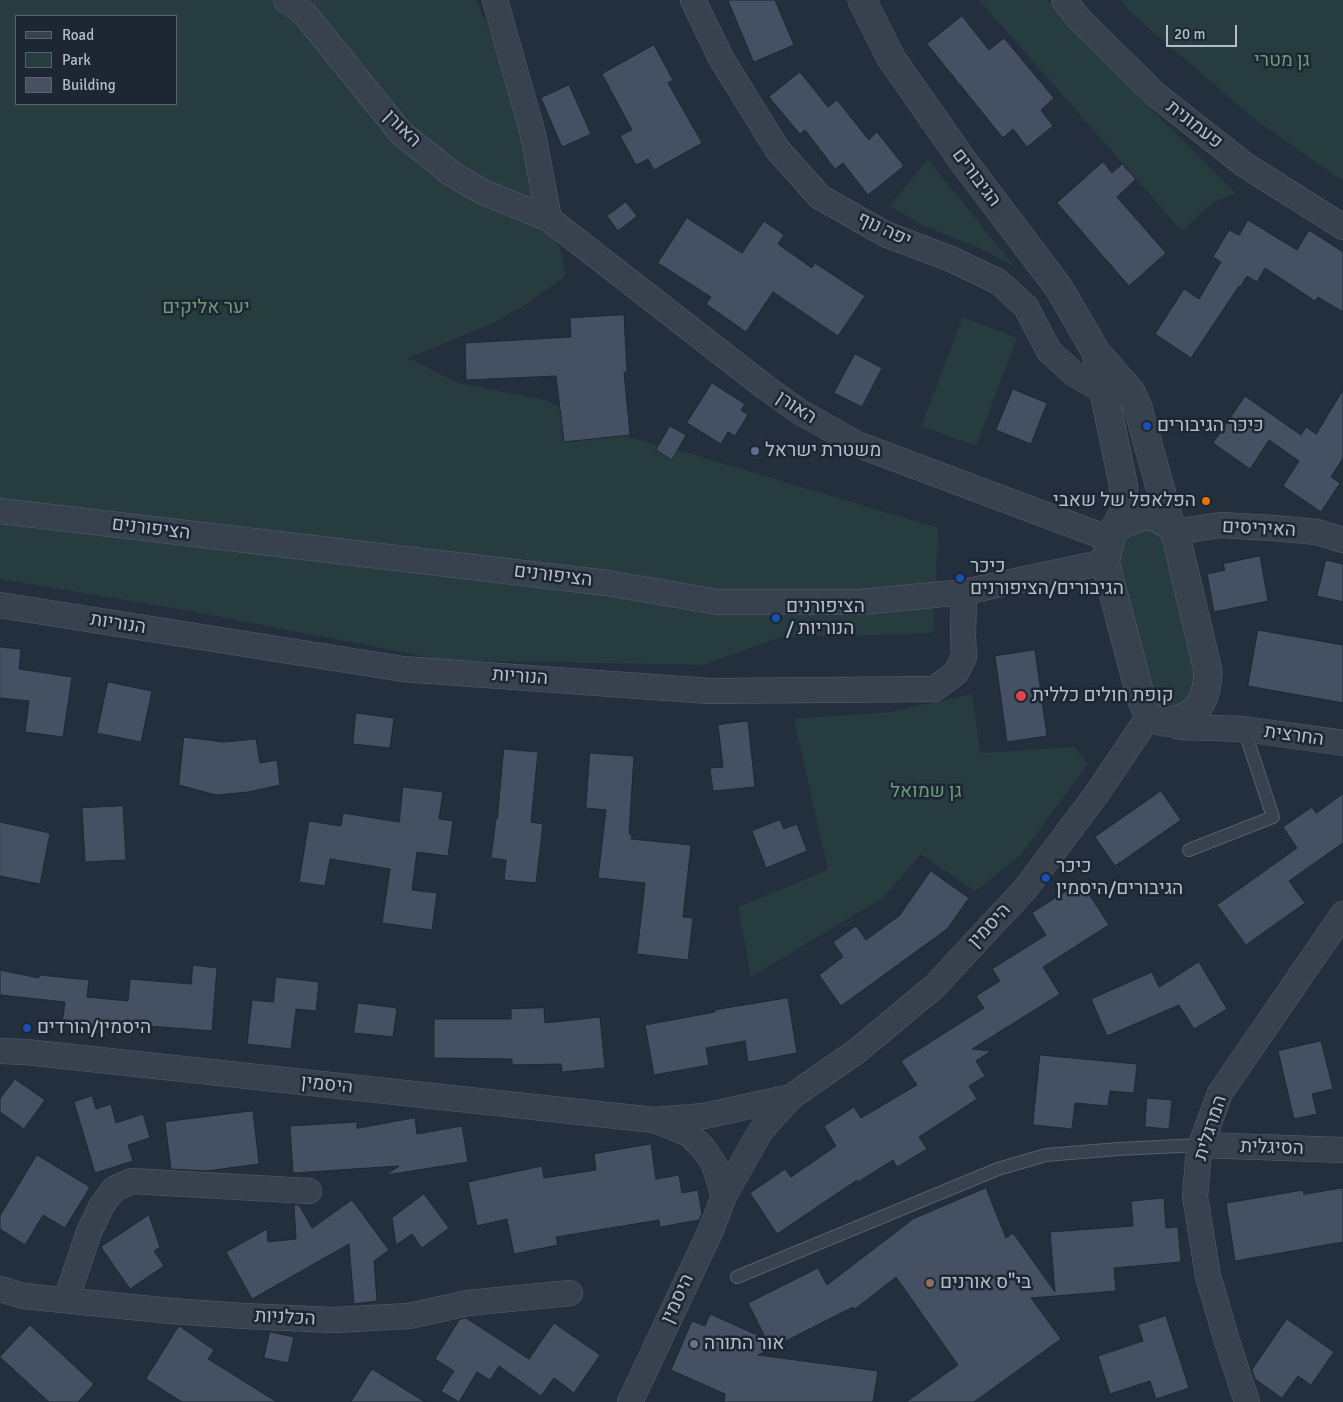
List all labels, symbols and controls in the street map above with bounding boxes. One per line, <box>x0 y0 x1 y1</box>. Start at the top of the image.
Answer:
legend <box>15 15 178 105</box>
scale bar <box>1168 15 1239 47</box>
text: 20 m <box>1174 25 1205 43</box>
text: Road <box>62 26 94 44</box>
park label: גן מטרי <box>1254 50 1310 72</box>
text: Park <box>62 51 91 69</box>
text: Building <box>62 76 116 94</box>
street label: פעמונית <box>1161 96 1227 154</box>
street label: האורן <box>378 105 426 153</box>
street label: הגיבורים <box>947 144 1005 212</box>
street label: יפה נוף <box>853 208 915 252</box>
park label: יער אליקים <box>162 297 250 319</box>
street label: האורן <box>771 387 821 429</box>
place label: כיכר הגיבורים <box>1157 415 1264 437</box>
marker: כיכר הגיבורים <box>1141 420 1153 432</box>
place label: משטרת ישראל <box>765 440 881 462</box>
marker: משטרת ישראל <box>749 445 761 457</box>
place label: הפלאפל של שאבי <box>1053 490 1196 512</box>
marker: הפלאפל של שאבי <box>1200 495 1212 507</box>
street label: הציפורנים <box>110 513 192 545</box>
street label: האיריסים <box>1221 516 1297 542</box>
place label: כיכר הגיבורים/הציפורנים <box>970 556 1124 600</box>
street label: הציפורנים <box>512 560 594 592</box>
marker: כיכר הגיבורים/הציפורנים <box>954 572 966 584</box>
place label: הציפורנים / הנוריות <box>786 596 865 640</box>
street label: הנוריות <box>88 608 148 640</box>
marker: הציפורנים / הנוריות <box>770 612 782 624</box>
street label: הנוריות <box>491 664 549 690</box>
place label: קופת חולים כללית <box>1032 685 1174 707</box>
marker: קופת חולים כללית <box>1014 689 1028 703</box>
street label: החרצית <box>1263 721 1325 751</box>
park label: גן שמואל <box>890 781 962 803</box>
place label: כיכר הגיבורים/היסמין <box>1056 856 1183 900</box>
marker: כיכר הגיבורים/היסמין <box>1040 872 1052 884</box>
street label: היסמין <box>964 899 1016 953</box>
place label: היסמין/הורדים <box>37 1017 151 1039</box>
marker: היסמין/הורדים <box>21 1022 33 1034</box>
street label: היסמין <box>300 1071 354 1099</box>
street label: המרגלית <box>1190 1092 1232 1164</box>
street label: הסיגלית <box>1240 1135 1304 1161</box>
street label: היסמין <box>657 1271 699 1327</box>
place label: בי"ס אורנים <box>940 1272 1031 1294</box>
marker: בי"ס אורנים <box>924 1277 936 1289</box>
street label: הכלניות <box>254 1305 316 1331</box>
place label: אור התורה <box>704 1333 784 1355</box>
marker: אור התורה <box>688 1338 700 1350</box>

